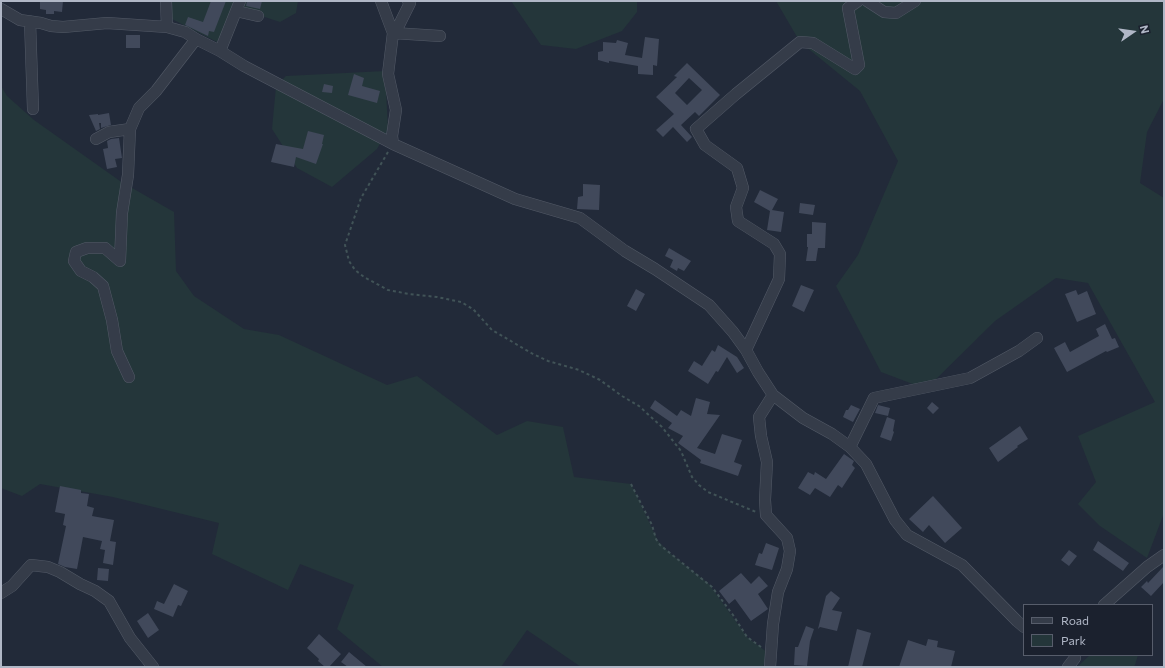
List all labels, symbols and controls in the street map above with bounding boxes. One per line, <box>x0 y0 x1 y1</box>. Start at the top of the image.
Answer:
north arrow <box>1113 12 1153 52</box>
text: N <box>1138 24 1152 35</box>
legend <box>1023 604 1153 656</box>
text: Road <box>1061 613 1089 627</box>
text: Park <box>1061 633 1086 647</box>

